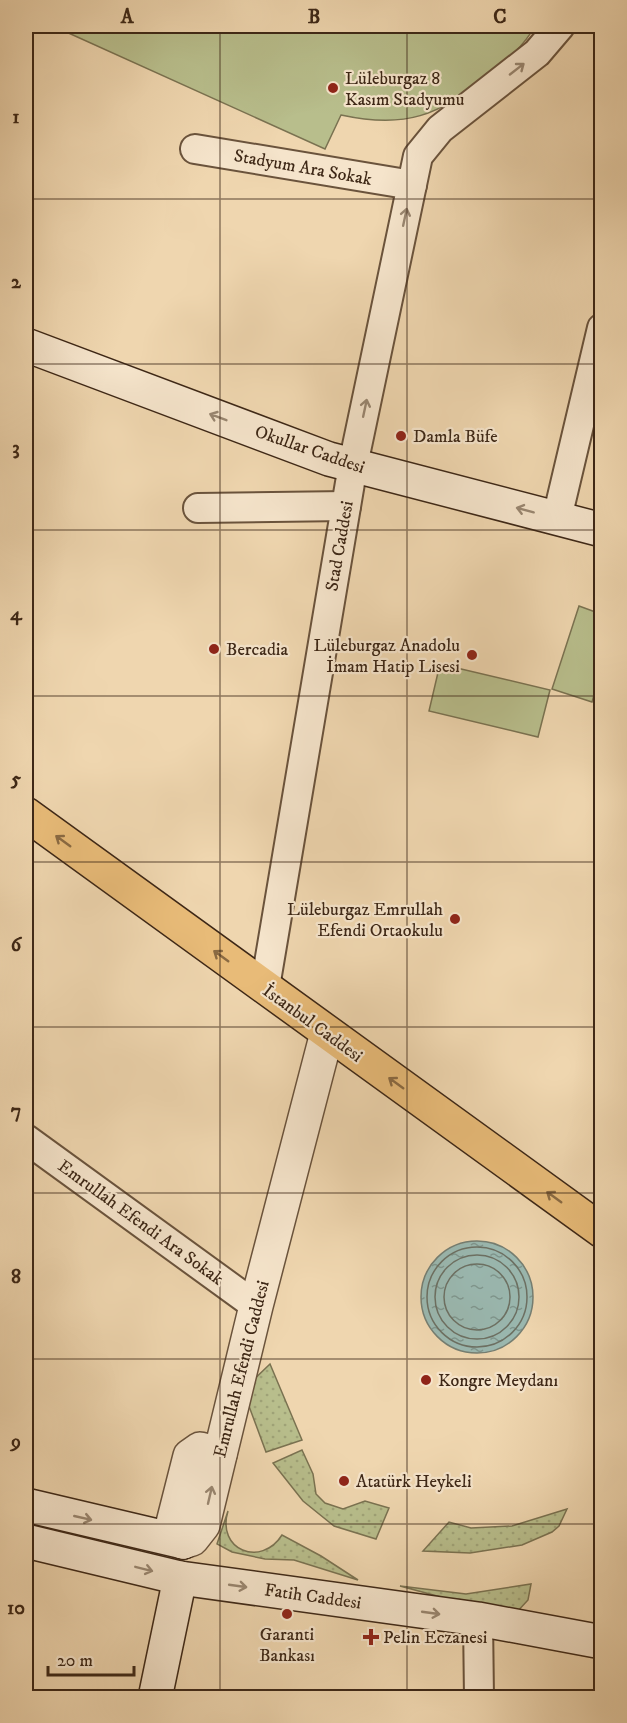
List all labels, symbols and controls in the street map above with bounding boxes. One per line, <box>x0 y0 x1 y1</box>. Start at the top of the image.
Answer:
text: A <box>120 5 135 30</box>
text: B <box>308 5 320 30</box>
text: C <box>493 5 507 30</box>
one-way arrow <box>509 62 525 75</box>
place label: Lüleburgaz 8 Kasım Stadyumu <box>345 68 465 111</box>
marker: Lüleburgaz 8 Kasım Stadyumu <box>326 81 340 95</box>
text: 1 <box>12 105 20 130</box>
street label: Stadyum Ara Sokak <box>232 145 374 191</box>
one-way arrow <box>400 208 411 227</box>
text: 2 <box>11 270 22 295</box>
one-way arrow <box>360 399 371 418</box>
one-way arrow <box>209 411 228 422</box>
street label: Okullar Caddesi <box>252 421 368 479</box>
place label: Damla Büfe <box>413 426 498 448</box>
marker: Damla Büfe <box>394 429 408 443</box>
text: 3 <box>12 436 20 461</box>
street label: Stad Caddesi <box>321 499 359 593</box>
one-way arrow <box>515 504 534 515</box>
text: 4 <box>10 602 23 627</box>
place label: Lüleburgaz Anadolu İmam Hatip Lisesi <box>313 635 460 678</box>
place label: Bercadia <box>226 639 289 661</box>
marker: Bercadia <box>207 642 221 656</box>
marker: Lüleburgaz Anadolu İmam Hatip Lisesi <box>465 648 479 662</box>
text: 5 <box>10 767 21 792</box>
one-way arrow <box>56 835 72 847</box>
place label: Lüleburgaz Emrullah Efendi Ortaokulu <box>287 899 444 942</box>
marker: Lüleburgaz Emrullah Efendi Ortaokulu <box>448 912 462 926</box>
text: 6 <box>11 933 23 958</box>
one-way arrow <box>214 950 230 962</box>
street label: İstanbul Caddesi <box>258 979 367 1067</box>
one-way arrow <box>388 1077 405 1089</box>
text: 7 <box>11 1099 21 1124</box>
street label: Emrullah Efendi Ara Sokak <box>53 1155 228 1290</box>
one-way arrow <box>547 1191 563 1203</box>
text: 8 <box>11 1265 21 1290</box>
street label: Emrullah Efendi Caddesi <box>209 1278 275 1460</box>
place label: Kongre Meydanı <box>438 1370 558 1392</box>
marker: Kongre Meydanı <box>419 1373 433 1387</box>
text: 9 <box>9 1430 21 1455</box>
place label: Atatürk Heykeli <box>356 1471 472 1493</box>
marker: Atatürk Heykeli <box>337 1474 351 1488</box>
one-way arrow <box>205 1486 216 1505</box>
one-way arrow <box>73 1513 92 1525</box>
one-way arrow <box>134 1564 153 1576</box>
street label: Fatih Caddesi <box>263 1579 363 1615</box>
one-way arrow <box>228 1581 248 1592</box>
text: 10 <box>7 1596 25 1621</box>
marker: Garanti Bankası <box>280 1607 294 1621</box>
one-way arrow <box>421 1607 441 1618</box>
place label: Garanti Bankası <box>259 1624 315 1667</box>
place label: Pelin Eczanesi <box>383 1627 487 1649</box>
marker: Pelin Eczanesi <box>364 1630 378 1644</box>
scale bar <box>48 1639 134 1677</box>
text: 20 m <box>57 1650 93 1672</box>

